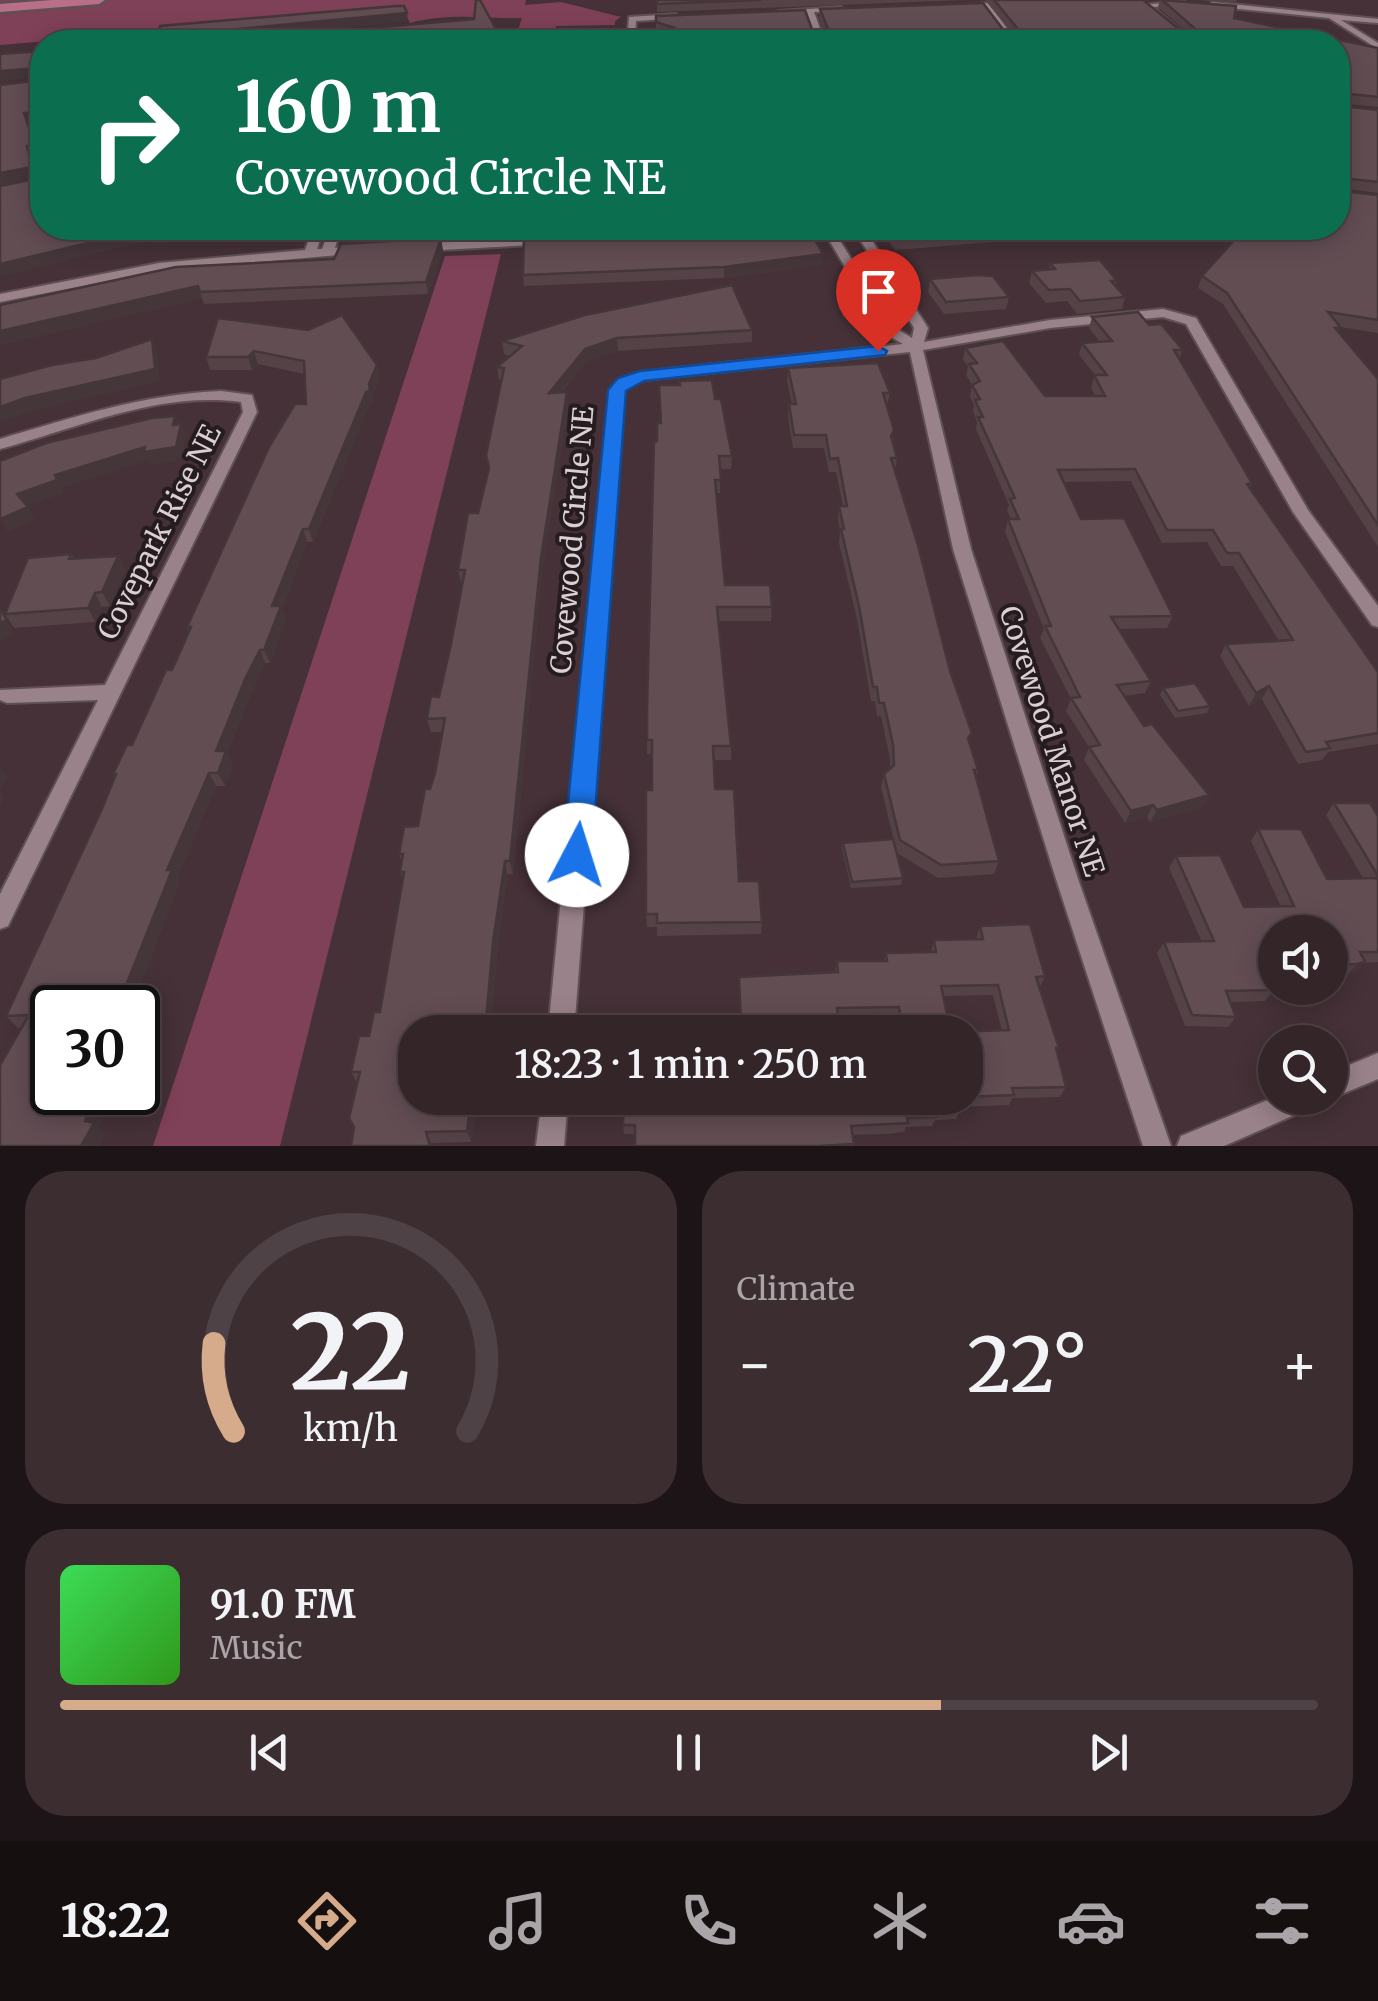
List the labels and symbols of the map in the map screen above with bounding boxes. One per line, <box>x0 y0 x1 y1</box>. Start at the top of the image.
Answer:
pin <box>836 249 921 352</box>
street label: Covewood Circle NE <box>542 405 602 675</box>
street label: Covepark Rise NE <box>89 418 229 645</box>
street label: Covewood Manor NE <box>991 601 1113 881</box>
position arrow <box>525 803 629 907</box>
speed limit sign: 30 <box>30 985 160 1115</box>

